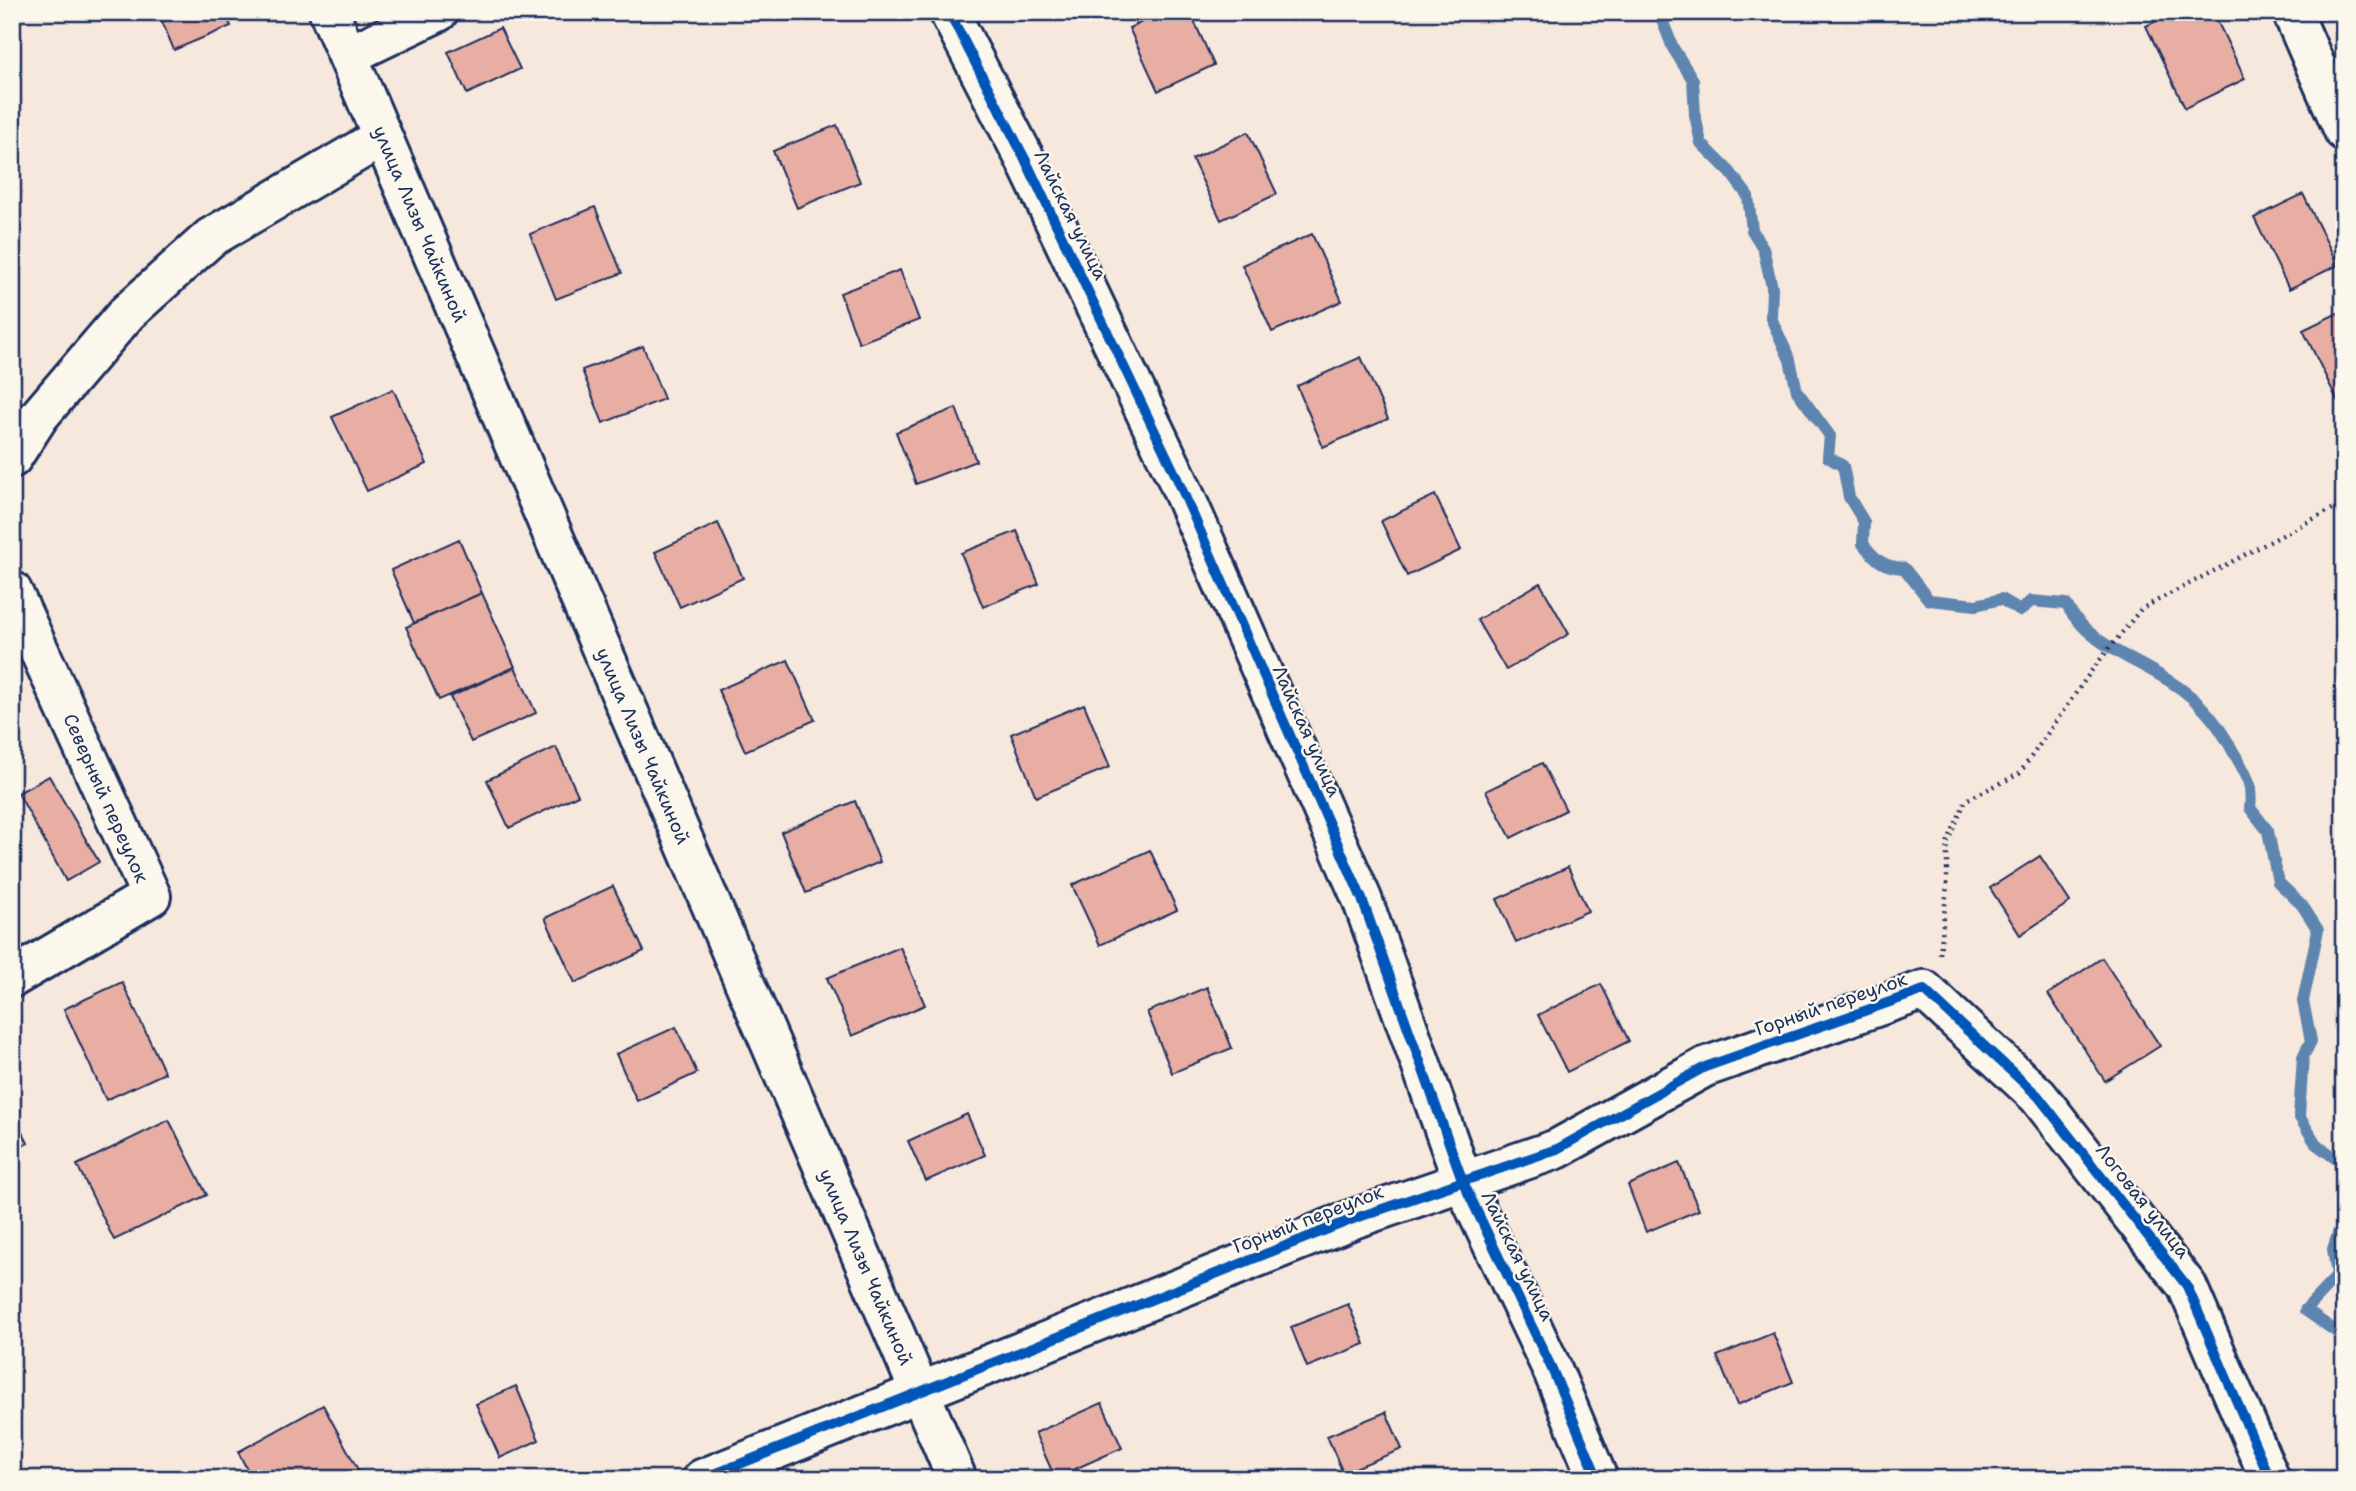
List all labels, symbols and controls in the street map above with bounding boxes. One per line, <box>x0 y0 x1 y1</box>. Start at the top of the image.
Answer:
street label: улица Лизы Чайкиной <box>367 122 473 326</box>
street label: Лайская улица <box>1029 146 1113 284</box>
street label: улица Лизы Чайкиной <box>590 644 696 848</box>
street label: Лайская улица <box>1267 661 1347 801</box>
street label: Северный переулок <box>57 709 155 887</box>
street label: Горный переулок <box>1752 966 1910 1042</box>
street label: Логовая улица <box>2090 1139 2196 1264</box>
street label: улица Лизы Чайкиной <box>813 1165 919 1369</box>
street label: Горный переулок <box>1229 1179 1387 1259</box>
street label: Лайская улица <box>1476 1187 1560 1325</box>

